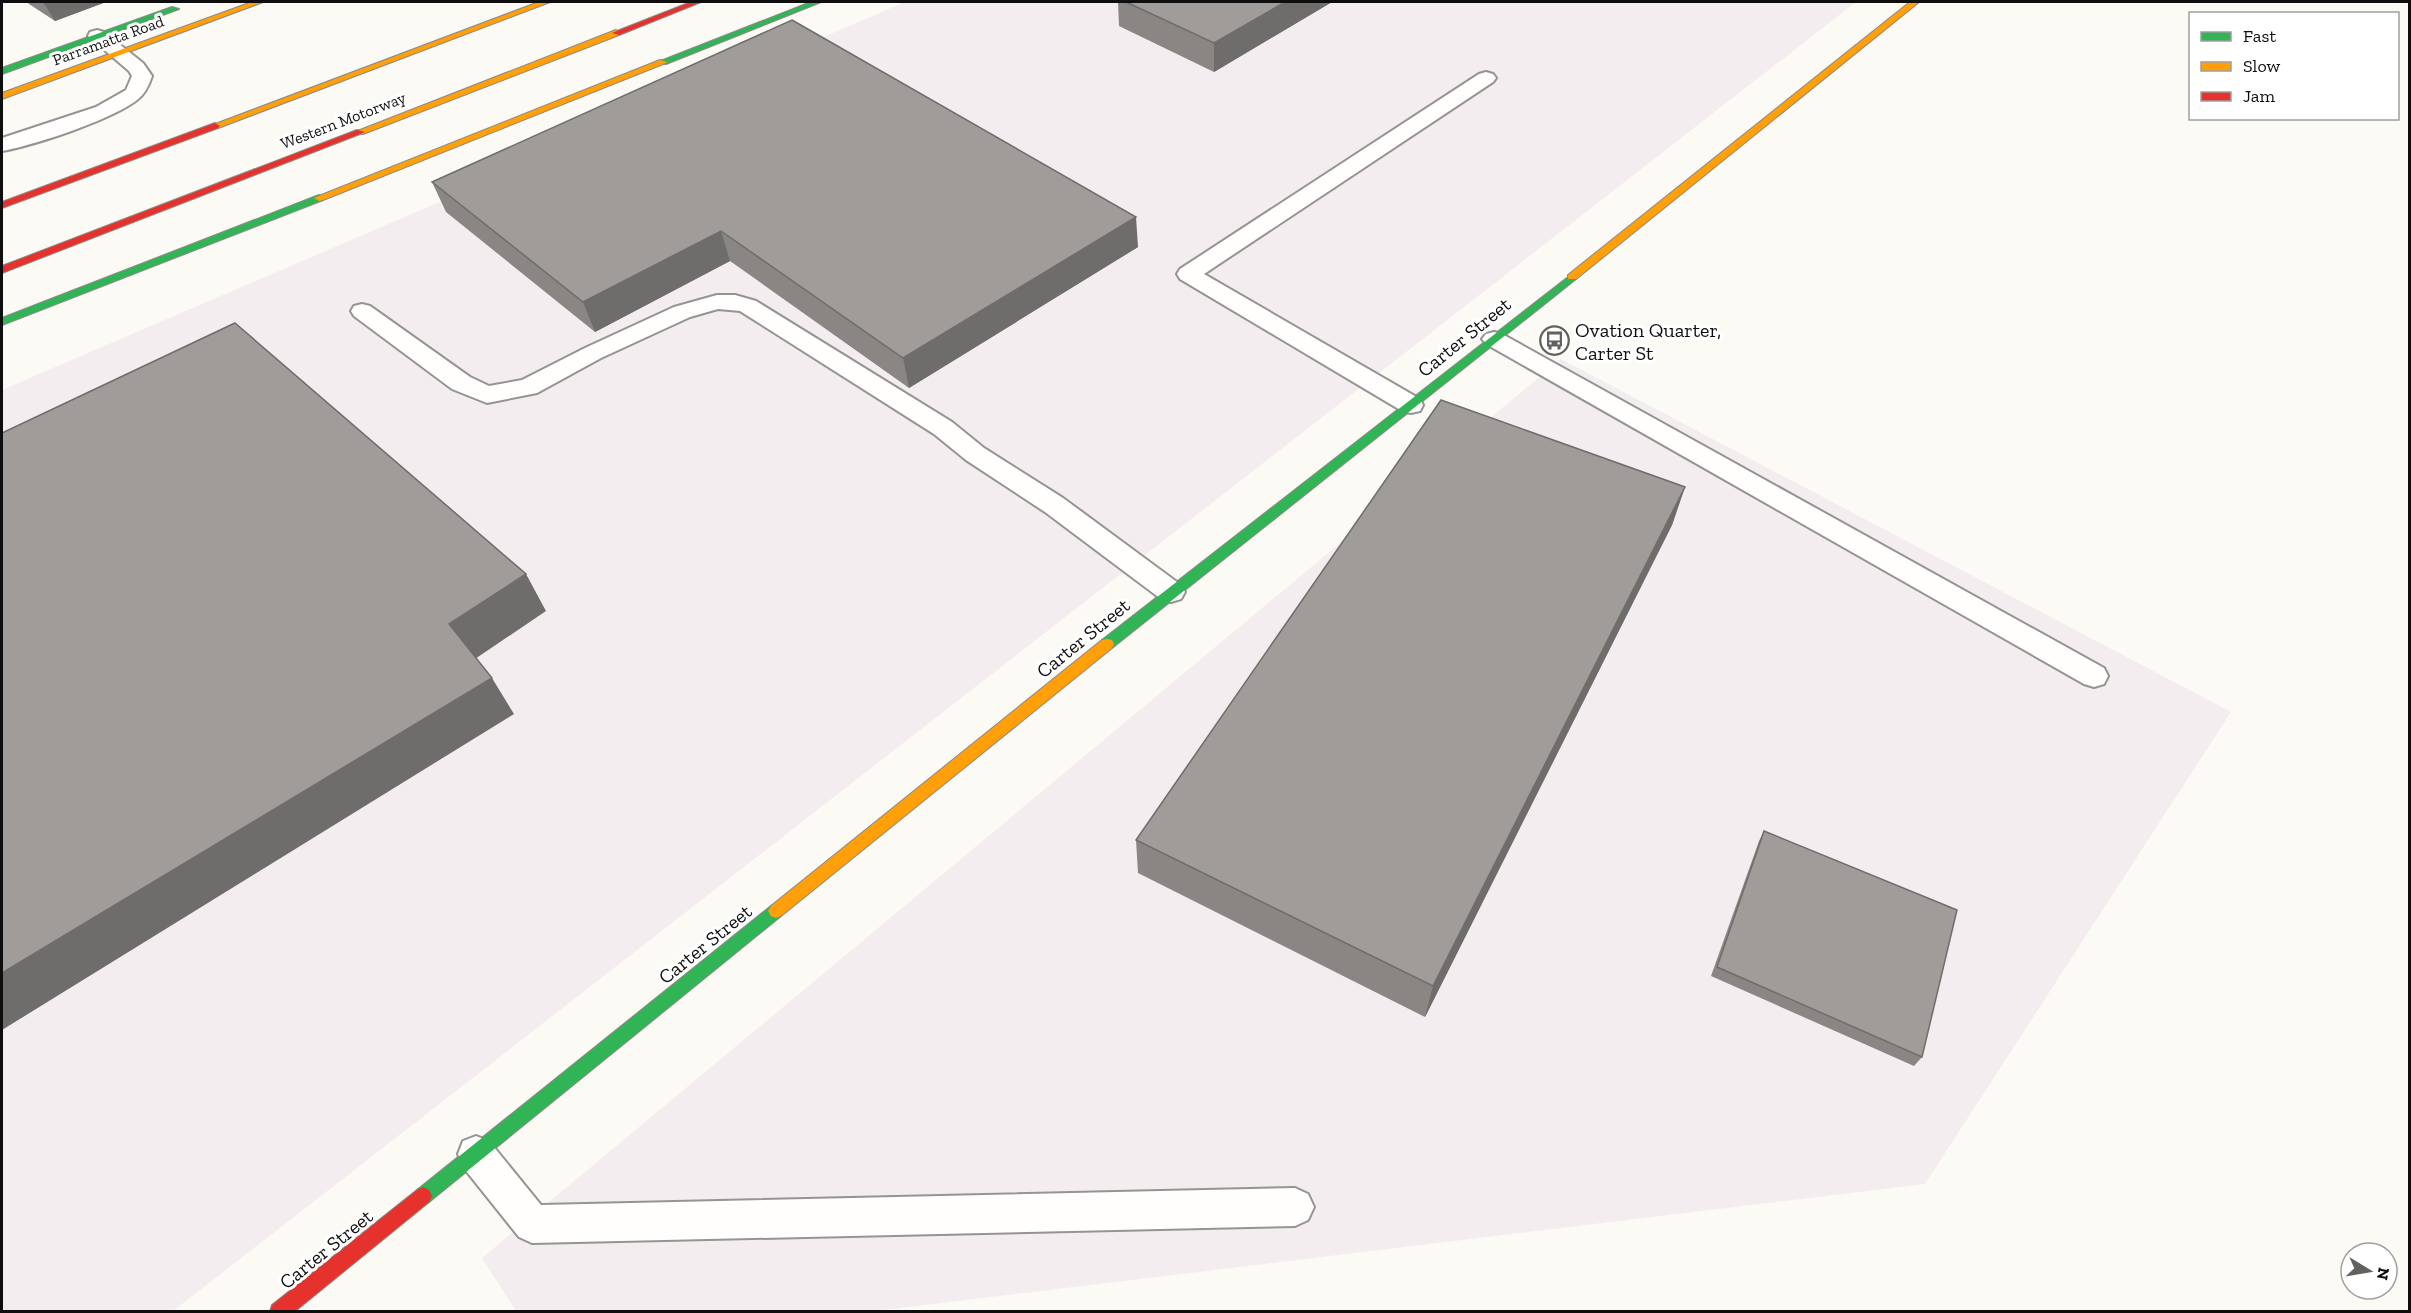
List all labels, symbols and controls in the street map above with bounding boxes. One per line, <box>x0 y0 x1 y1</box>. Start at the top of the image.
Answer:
street label: Parramatta Road <box>50 11 167 69</box>
legend <box>2189 12 2399 120</box>
text: Fast <box>2243 25 2276 47</box>
text: Slow <box>2243 55 2280 77</box>
text: Jam <box>2243 85 2275 107</box>
street label: Western Motorway <box>278 88 409 153</box>
street label: Carter Street <box>1412 292 1516 382</box>
place label: Ovation Quarter, Carter St <box>1575 318 1721 365</box>
bus stop icon: Ovation Quarter, Carter St <box>1538 325 1570 357</box>
street label: Carter Street <box>1031 593 1135 683</box>
street label: Carter Street <box>653 899 757 989</box>
street label: Carter Street <box>274 1204 378 1294</box>
north arrow <box>2339 1241 2399 1301</box>
text: N <box>2373 1266 2394 1282</box>

